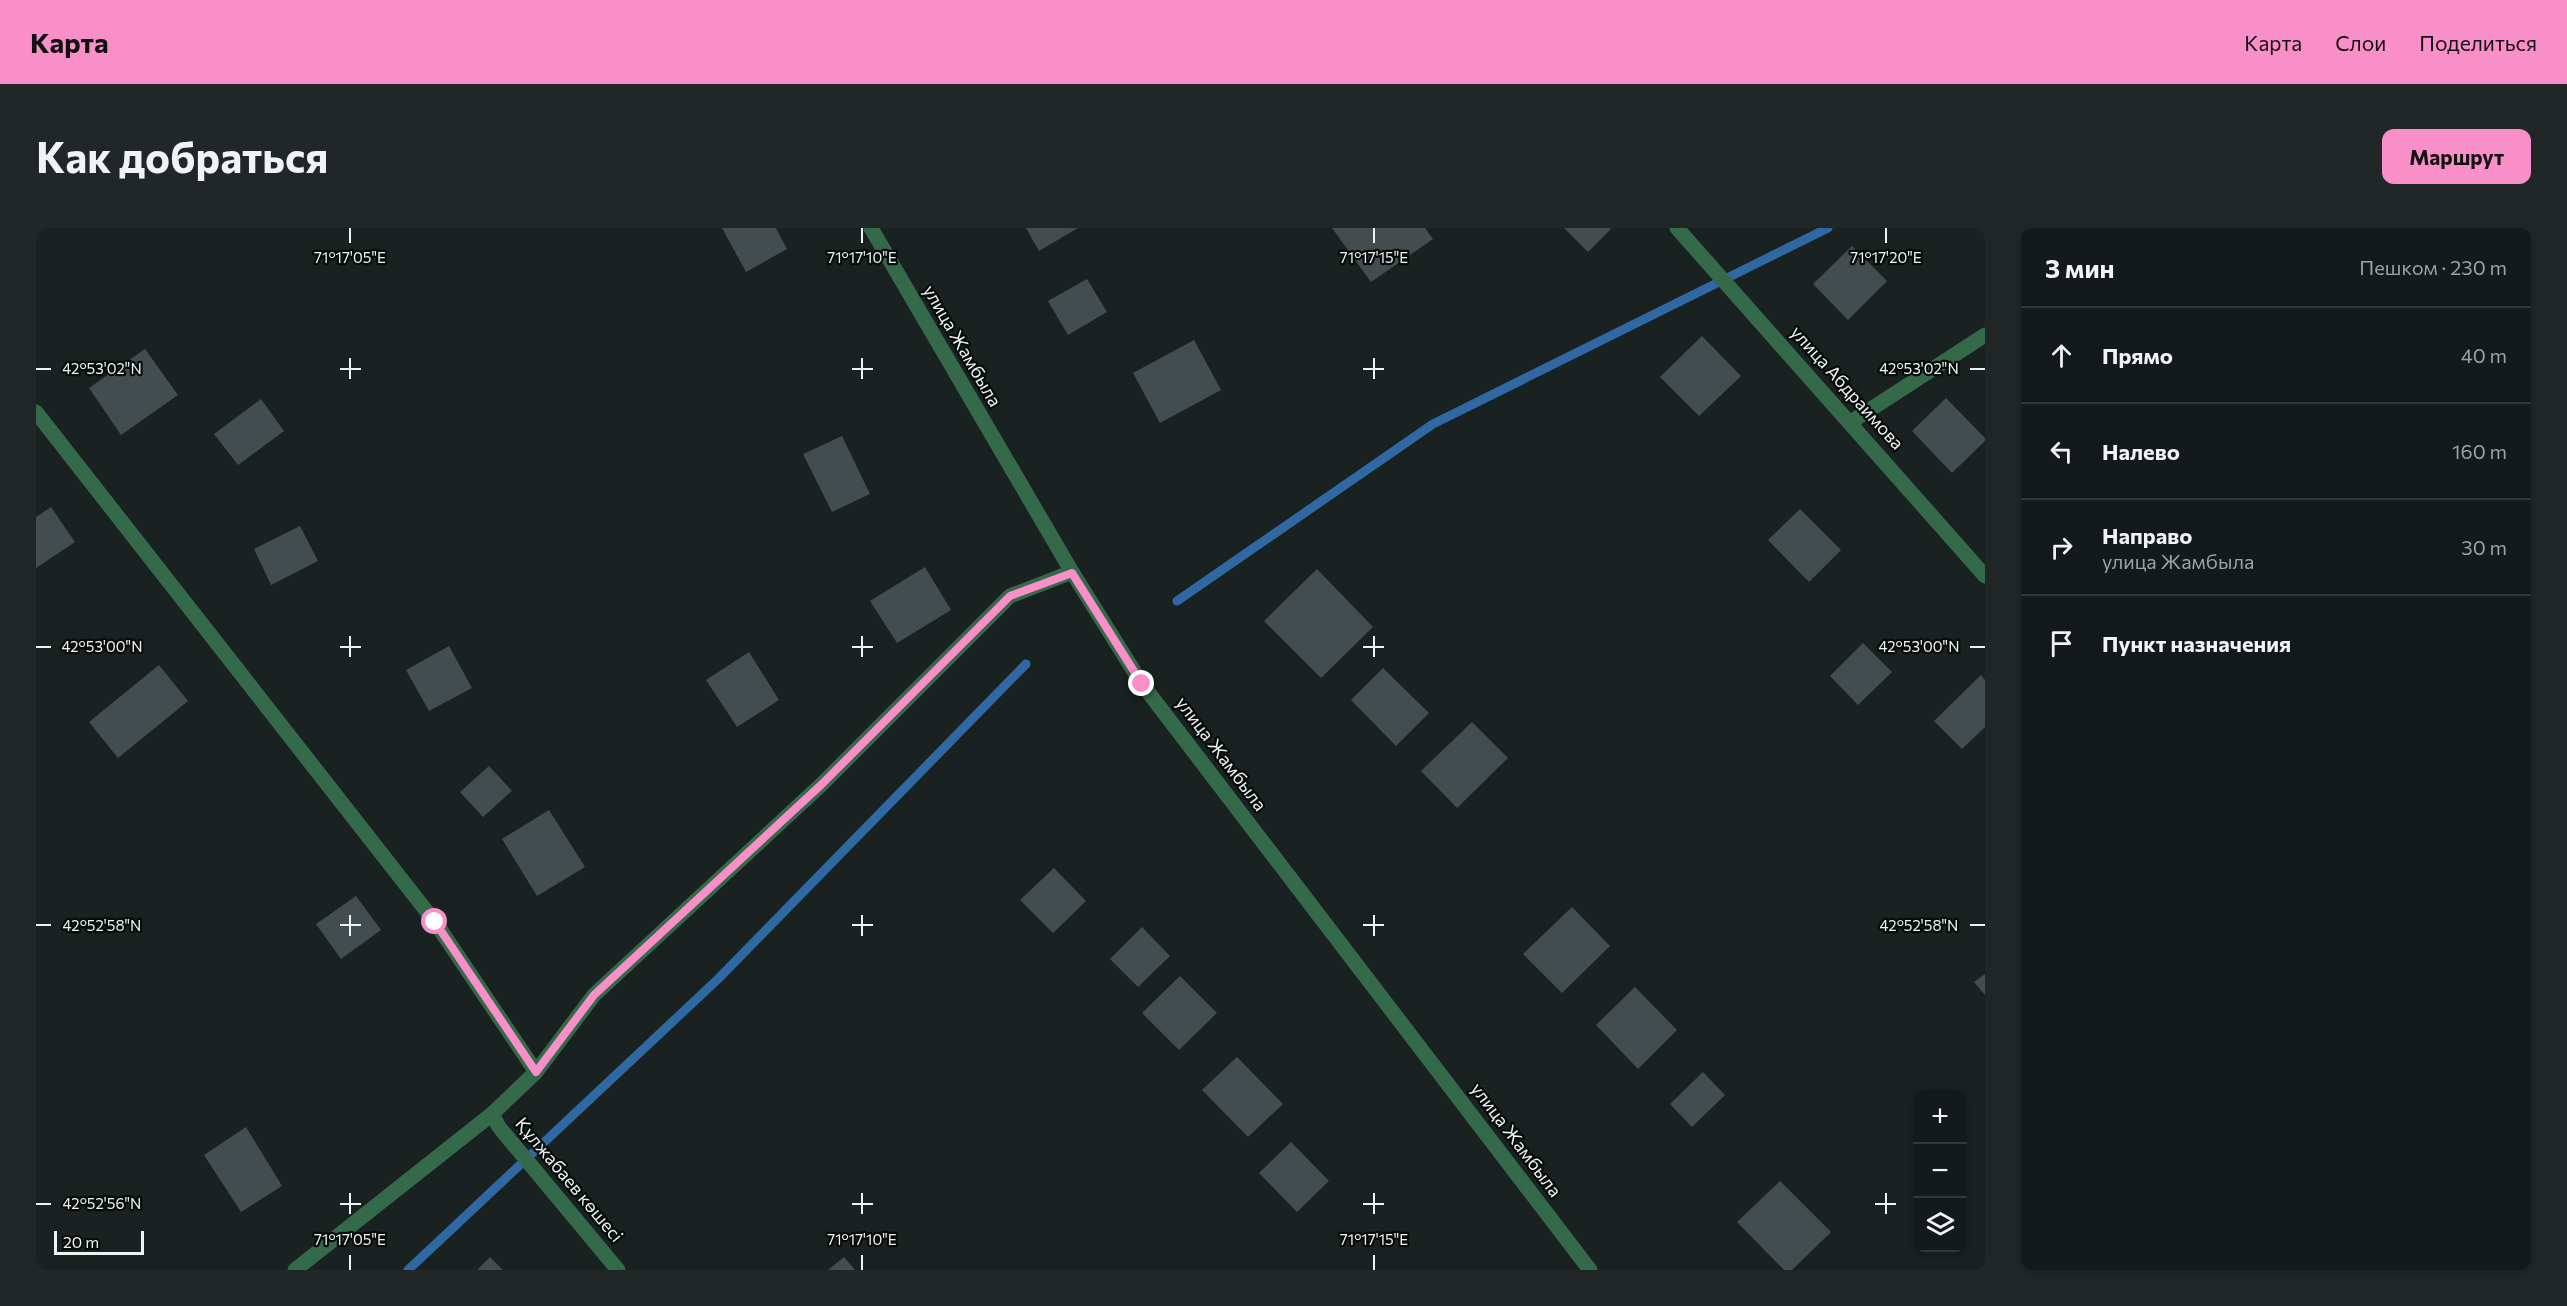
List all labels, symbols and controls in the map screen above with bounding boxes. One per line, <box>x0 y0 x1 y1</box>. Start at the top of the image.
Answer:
text: Карта <box>30 25 109 59</box>
text: Карта <box>2244 30 2302 55</box>
text: Слои <box>2335 30 2386 55</box>
text: Поделиться <box>2419 30 2537 55</box>
button: Маршрут <box>2382 129 2531 184</box>
text: Как добраться <box>36 130 328 182</box>
text: 71°17'05"E <box>314 248 386 266</box>
text: 71°17'10"E <box>827 248 897 266</box>
text: 71°17'15"E <box>1340 248 1408 266</box>
text: 71°17'20"E <box>1850 248 1922 266</box>
text: 3 мин <box>2045 252 2115 283</box>
text: Пешком · 230 m <box>2359 255 2507 279</box>
street label: улица Жамбыла <box>919 281 1007 410</box>
street label: улица Абдраимова <box>1787 321 1909 454</box>
icon: ahead <box>2045 339 2078 372</box>
text: Прямо <box>2102 342 2173 369</box>
text: 40 m <box>2461 343 2507 367</box>
text: 42°53'02"N <box>62 359 142 377</box>
text: 42°53'02"N <box>1879 359 1959 377</box>
icon: left <box>2045 435 2078 468</box>
text: Налево <box>2102 438 2180 465</box>
text: 160 m <box>2452 439 2507 463</box>
text: Направо <box>2102 522 2192 549</box>
icon: right <box>2045 531 2078 564</box>
text: 30 m <box>2461 535 2507 559</box>
text: улица Жамбыла <box>2102 549 2254 573</box>
icon: arrive <box>2045 627 2078 660</box>
text: Пункт назначения <box>2102 630 2291 657</box>
text: 42°53'00"N <box>62 637 142 655</box>
text: 42°53'00"N <box>1879 637 1959 655</box>
route end <box>1128 670 1154 696</box>
street label: улица Жамбыла <box>1172 692 1272 815</box>
route start <box>421 908 447 934</box>
text: 42°52'58"N <box>63 916 141 934</box>
text: 42°52'58"N <box>1880 916 1958 934</box>
street label: улица Жамбыла <box>1467 1078 1567 1201</box>
map controls <box>1913 1090 1967 1252</box>
button: + <box>1913 1090 1967 1144</box>
street label: Құлжабаев көшесі <box>511 1113 628 1246</box>
button: − <box>1913 1144 1967 1198</box>
text: 42°52'56"N <box>63 1194 141 1212</box>
button: layers <box>1913 1198 1967 1252</box>
scale bar <box>54 1228 144 1256</box>
text: 71°17'05"E <box>314 1230 386 1248</box>
text: 71°17'10"E <box>827 1230 897 1248</box>
text: 71°17'15"E <box>1340 1230 1408 1248</box>
text: 20 m <box>63 1232 99 1251</box>

